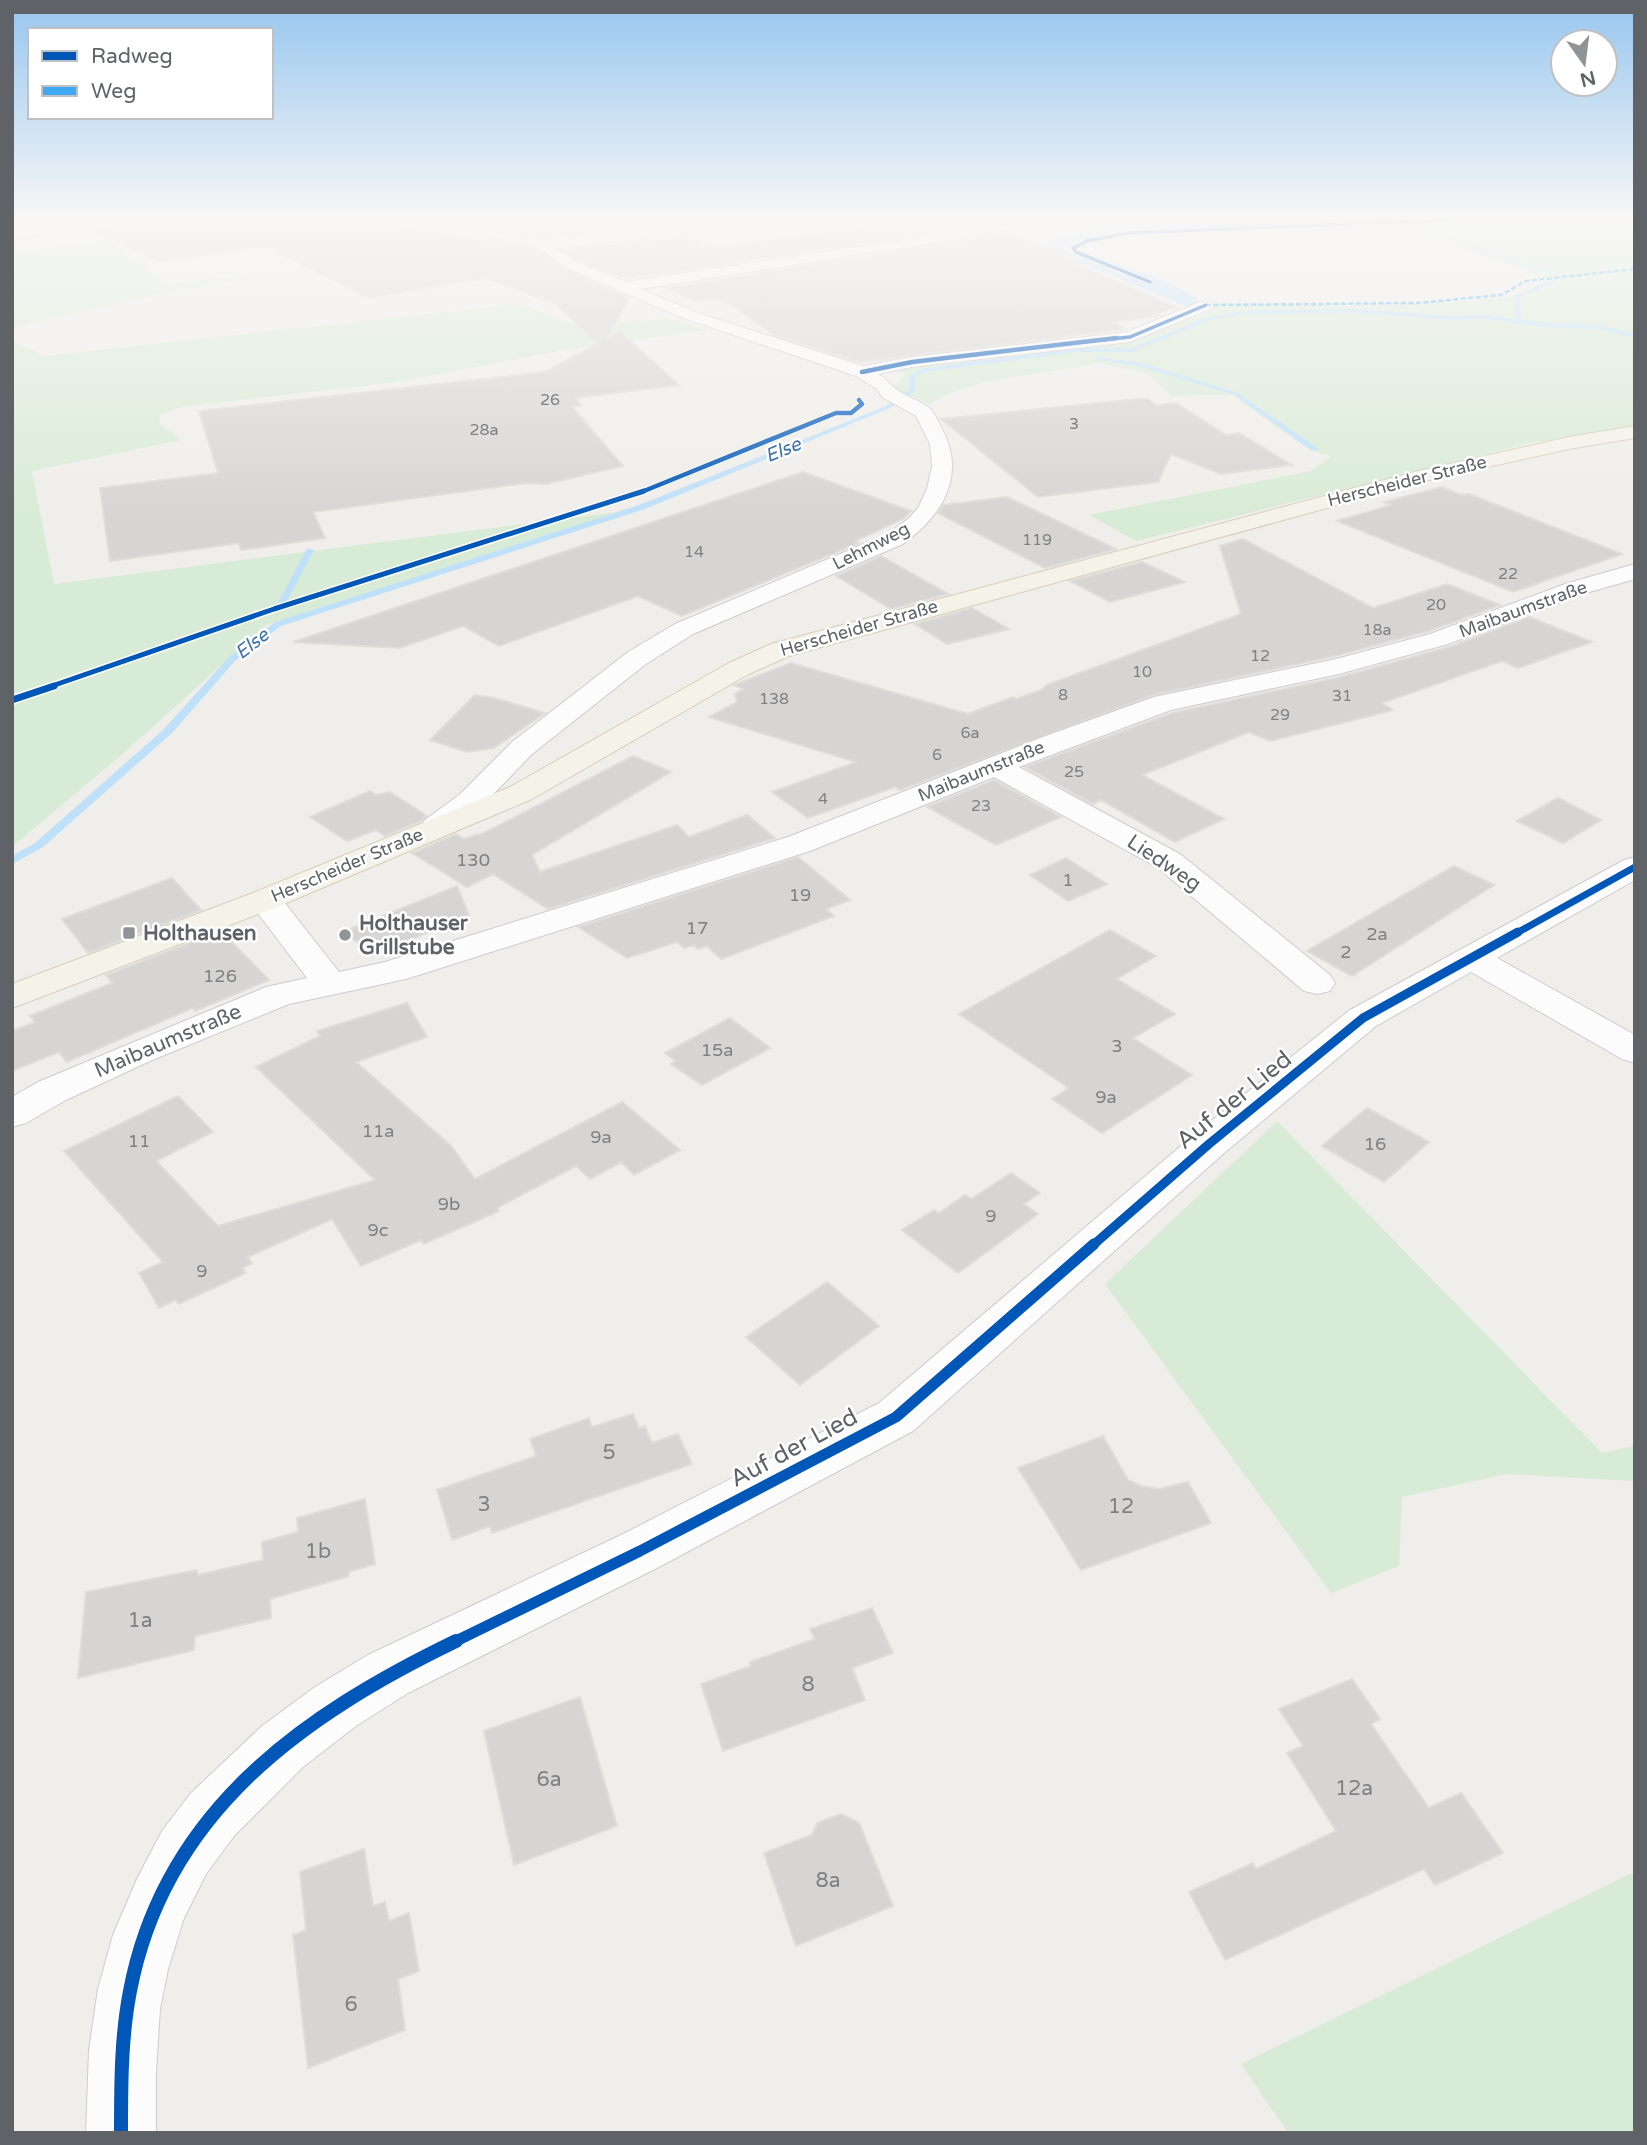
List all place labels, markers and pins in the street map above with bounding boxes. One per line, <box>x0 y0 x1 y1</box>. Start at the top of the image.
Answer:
place label: Holthauser Grillstube <box>359 911 469 960</box>
place label: Holthausen <box>143 921 257 946</box>
marker: Holthausen <box>121 925 137 941</box>
marker: Holthauser Grillstube <box>337 927 353 943</box>

